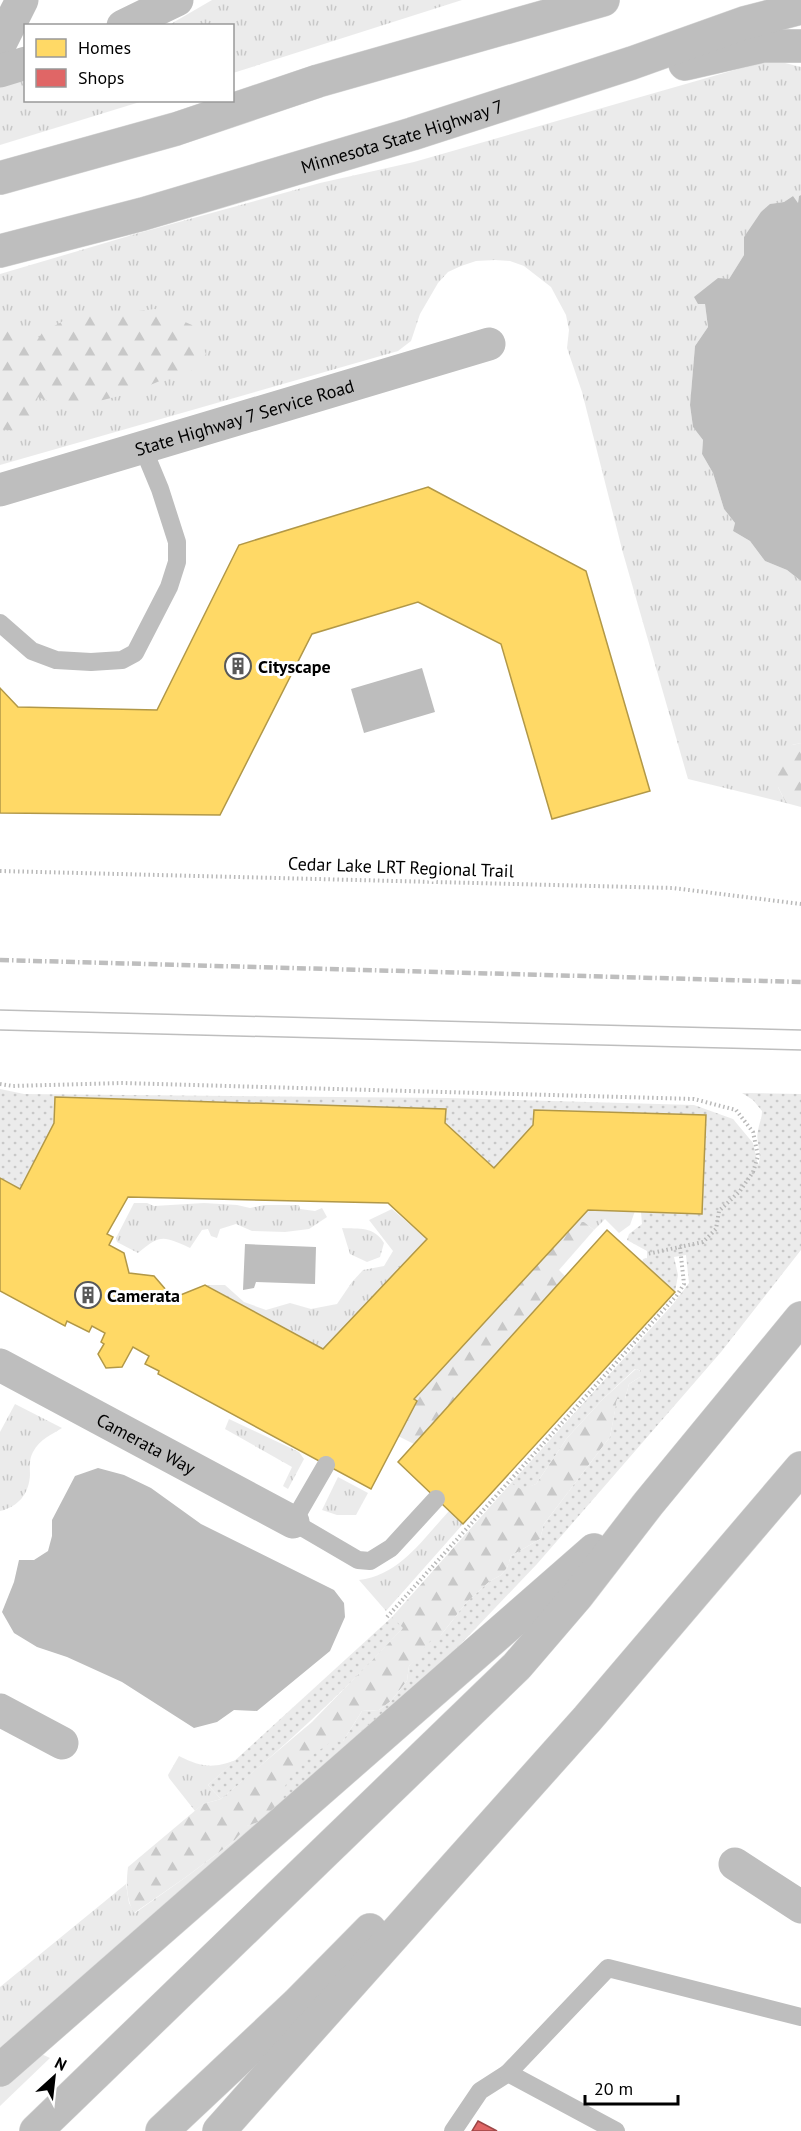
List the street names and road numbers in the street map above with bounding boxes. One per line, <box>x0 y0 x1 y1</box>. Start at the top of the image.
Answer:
street label: Minnesota State Highway 7 <box>298 94 506 178</box>
street label: State Highway 7 Service Road <box>132 373 357 461</box>
street label: Cedar Lake LRT Regional Trail <box>288 852 515 882</box>
street label: Camerata Way <box>93 1408 200 1480</box>

